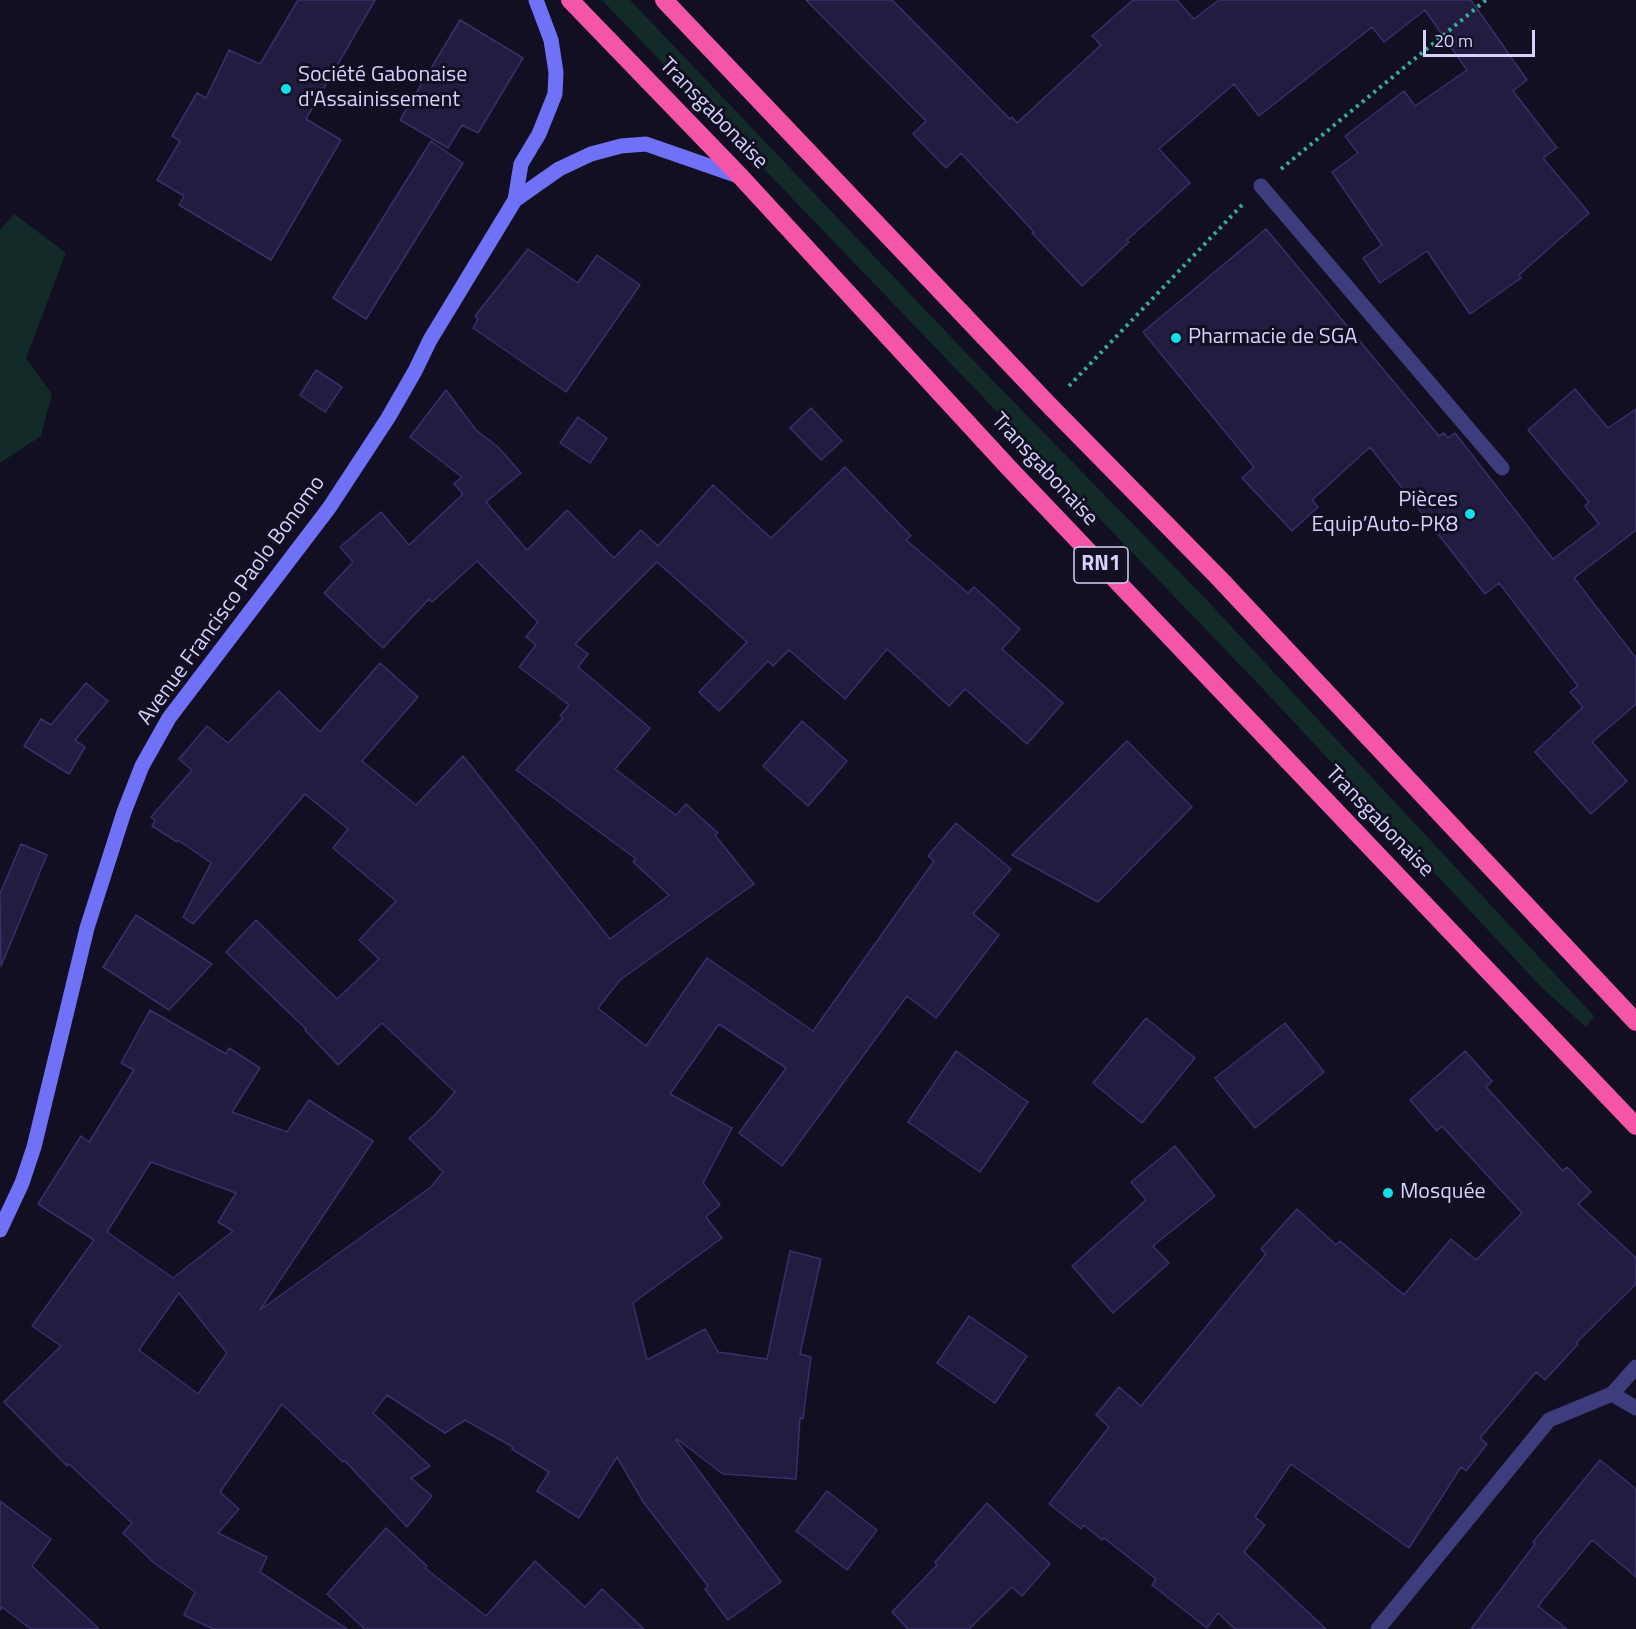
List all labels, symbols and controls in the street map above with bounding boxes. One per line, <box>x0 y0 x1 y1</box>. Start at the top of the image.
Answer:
scale bar <box>1426 18 1538 56</box>
text: 20 m <box>1434 27 1473 54</box>
street label: Transgabonaise <box>653 53 773 175</box>
place label: Société Gabonaise d'Assainissement <box>298 63 467 114</box>
marker: Société Gabonaise d'Assainissement <box>279 82 293 96</box>
place label: Pharmacie de SGA <box>1188 325 1357 351</box>
marker: Pharmacie de SGA <box>1169 331 1183 345</box>
street label: Transgabonaise <box>985 408 1103 532</box>
street label: Avenue Francisco Paolo Bonomo <box>133 471 331 731</box>
place label: Pièces Equip’Auto-PK8 <box>1311 488 1458 540</box>
marker: Pièces Equip’Auto-PK8 <box>1463 507 1477 521</box>
road number: RN1 <box>1074 547 1128 583</box>
street label: Transgabonaise <box>1319 761 1439 883</box>
place label: Mosquée <box>1400 1180 1486 1206</box>
marker: Mosquée <box>1381 1186 1395 1200</box>

